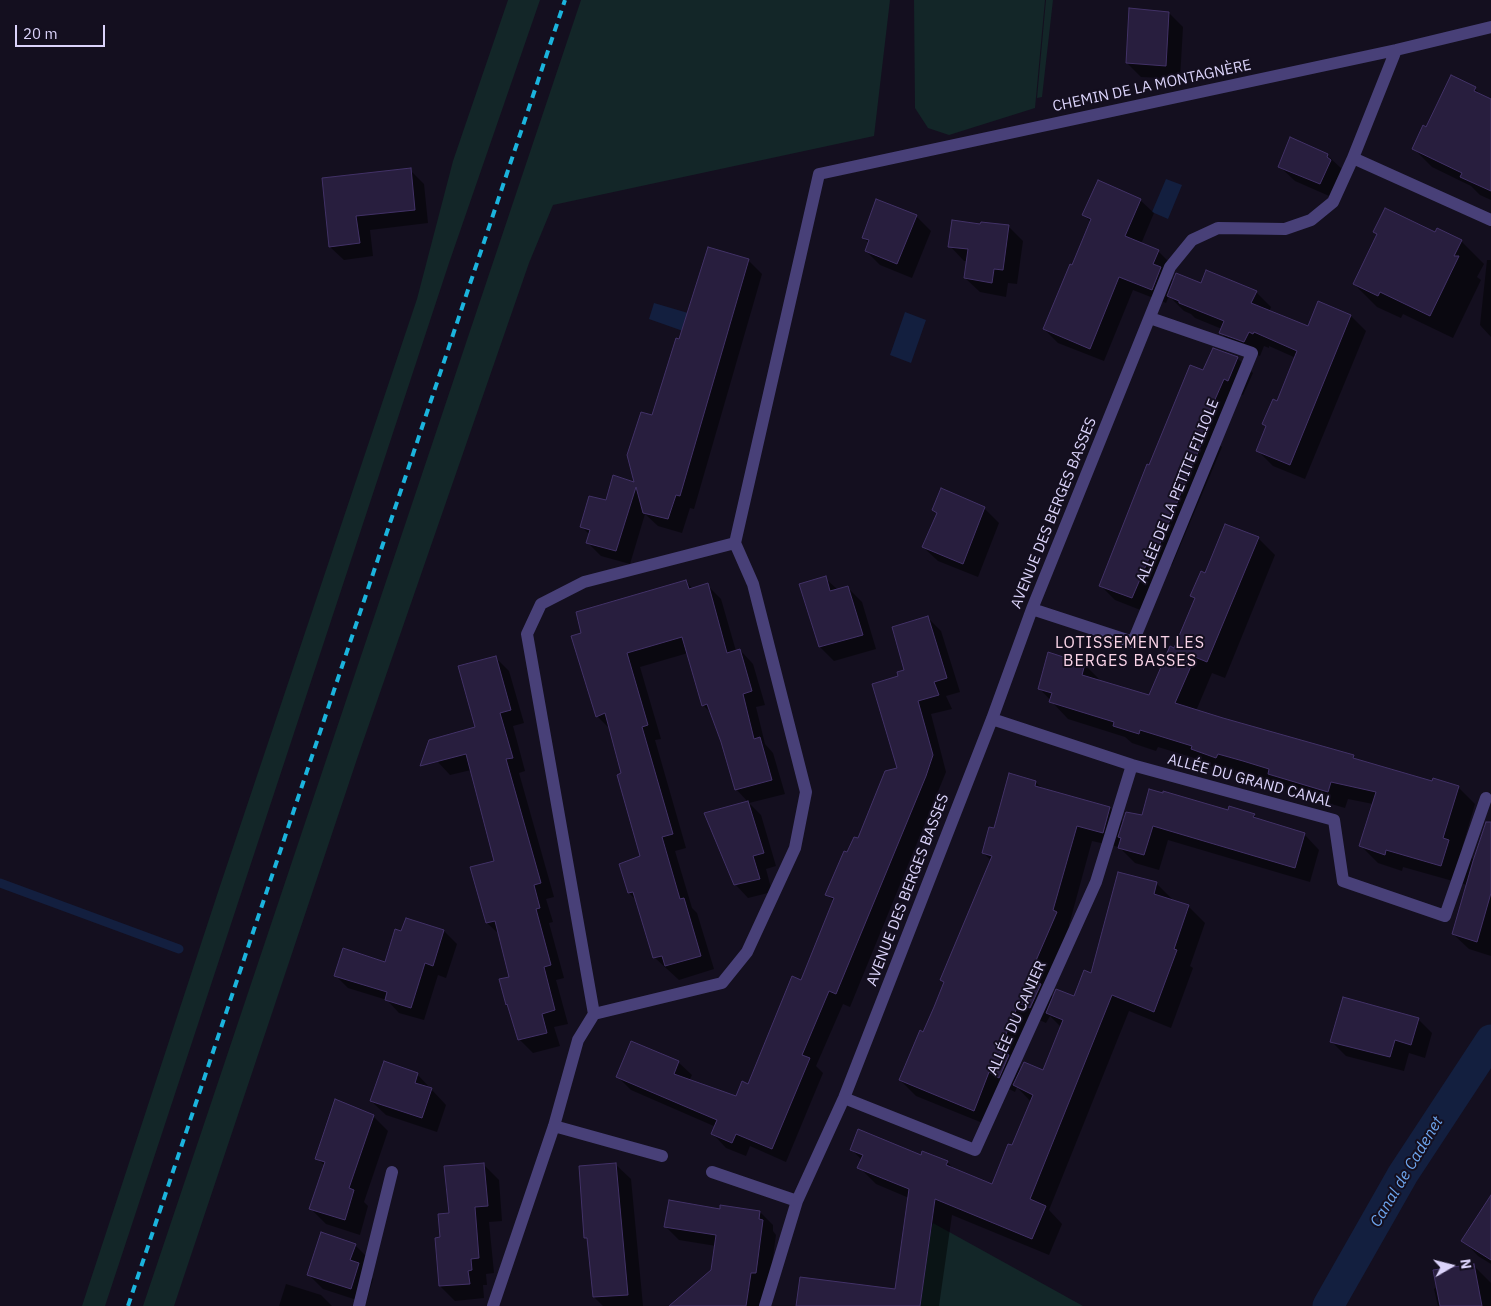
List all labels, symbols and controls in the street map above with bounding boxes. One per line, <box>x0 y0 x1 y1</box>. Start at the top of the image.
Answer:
scale bar <box>18 15 108 47</box>
text: 20 m <box>23 24 58 43</box>
street label: CHEMIN DE LA MONTAGNÈRE <box>1051 56 1253 116</box>
street label: ALLÉE DE LA PETITE FILIOLE <box>1133 396 1223 586</box>
street label: AVENUE DES BERGES BASSES <box>1007 415 1101 611</box>
district label: LOTISSEMENT LES BERGES BASSES <box>1053 633 1207 671</box>
street label: ALLÉE DU GRAND CANAL <box>1166 750 1334 812</box>
street label: AVENUE DES BERGES BASSES <box>863 791 953 989</box>
street label: ALLÉE DU CANIER <box>984 958 1050 1078</box>
water label: Canal de Cadenet <box>1367 1113 1447 1231</box>
north arrow <box>1426 1241 1476 1291</box>
text: N <box>1456 1258 1475 1270</box>

